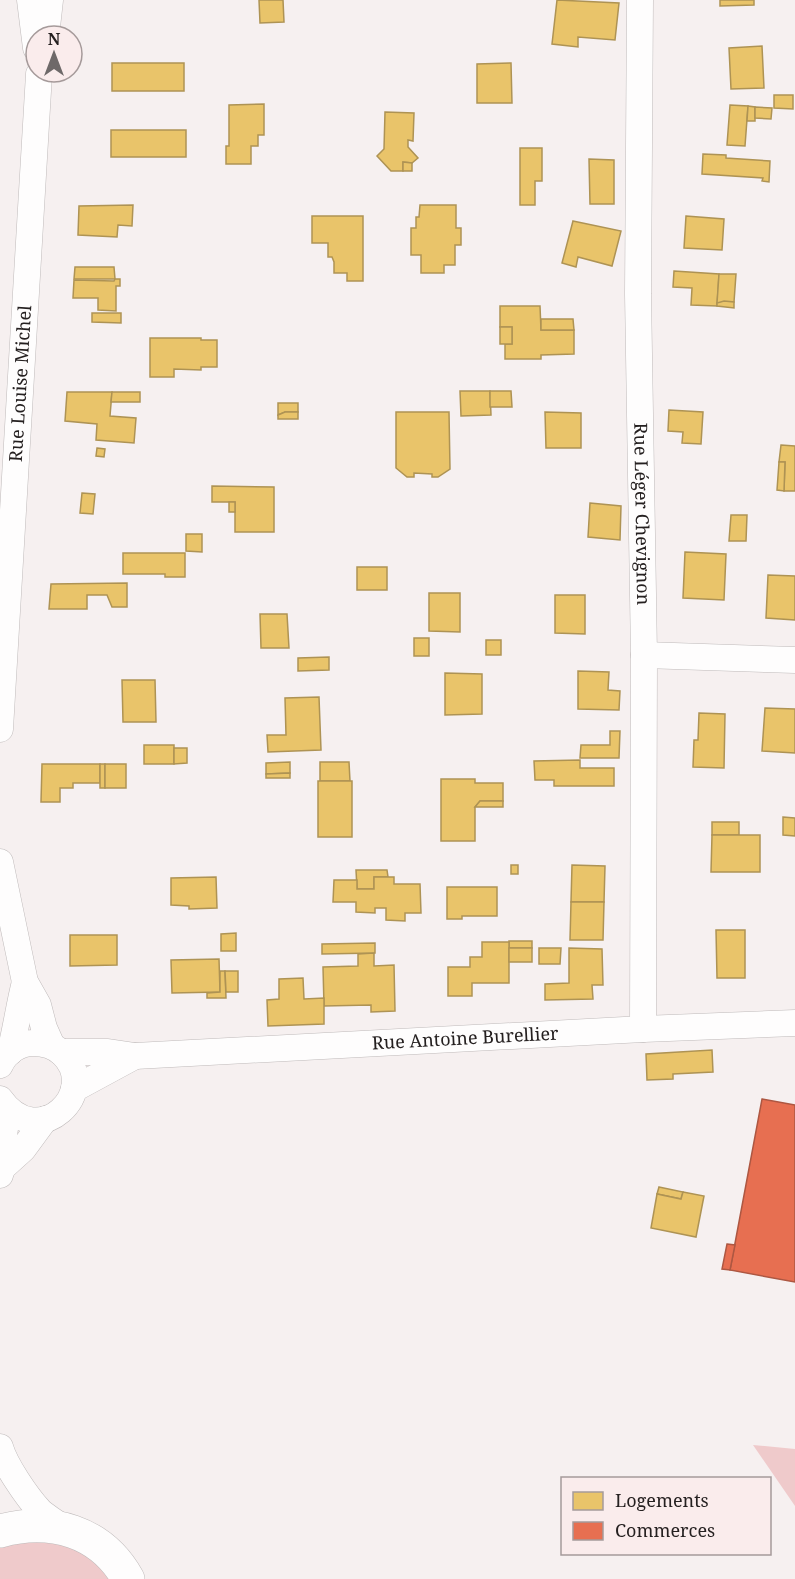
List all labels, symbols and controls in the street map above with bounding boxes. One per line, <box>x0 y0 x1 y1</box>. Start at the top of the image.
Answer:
north arrow <box>24 24 84 84</box>
text: N <box>48 28 61 50</box>
street label: Rue Louise Michel <box>3 304 36 463</box>
street label: Rue Léger Chevignon <box>629 422 656 606</box>
street label: Rue Antoine Burellier <box>371 1020 560 1054</box>
legend <box>561 1477 771 1555</box>
text: Logements <box>615 1488 709 1512</box>
text: Commerces <box>615 1518 715 1542</box>

